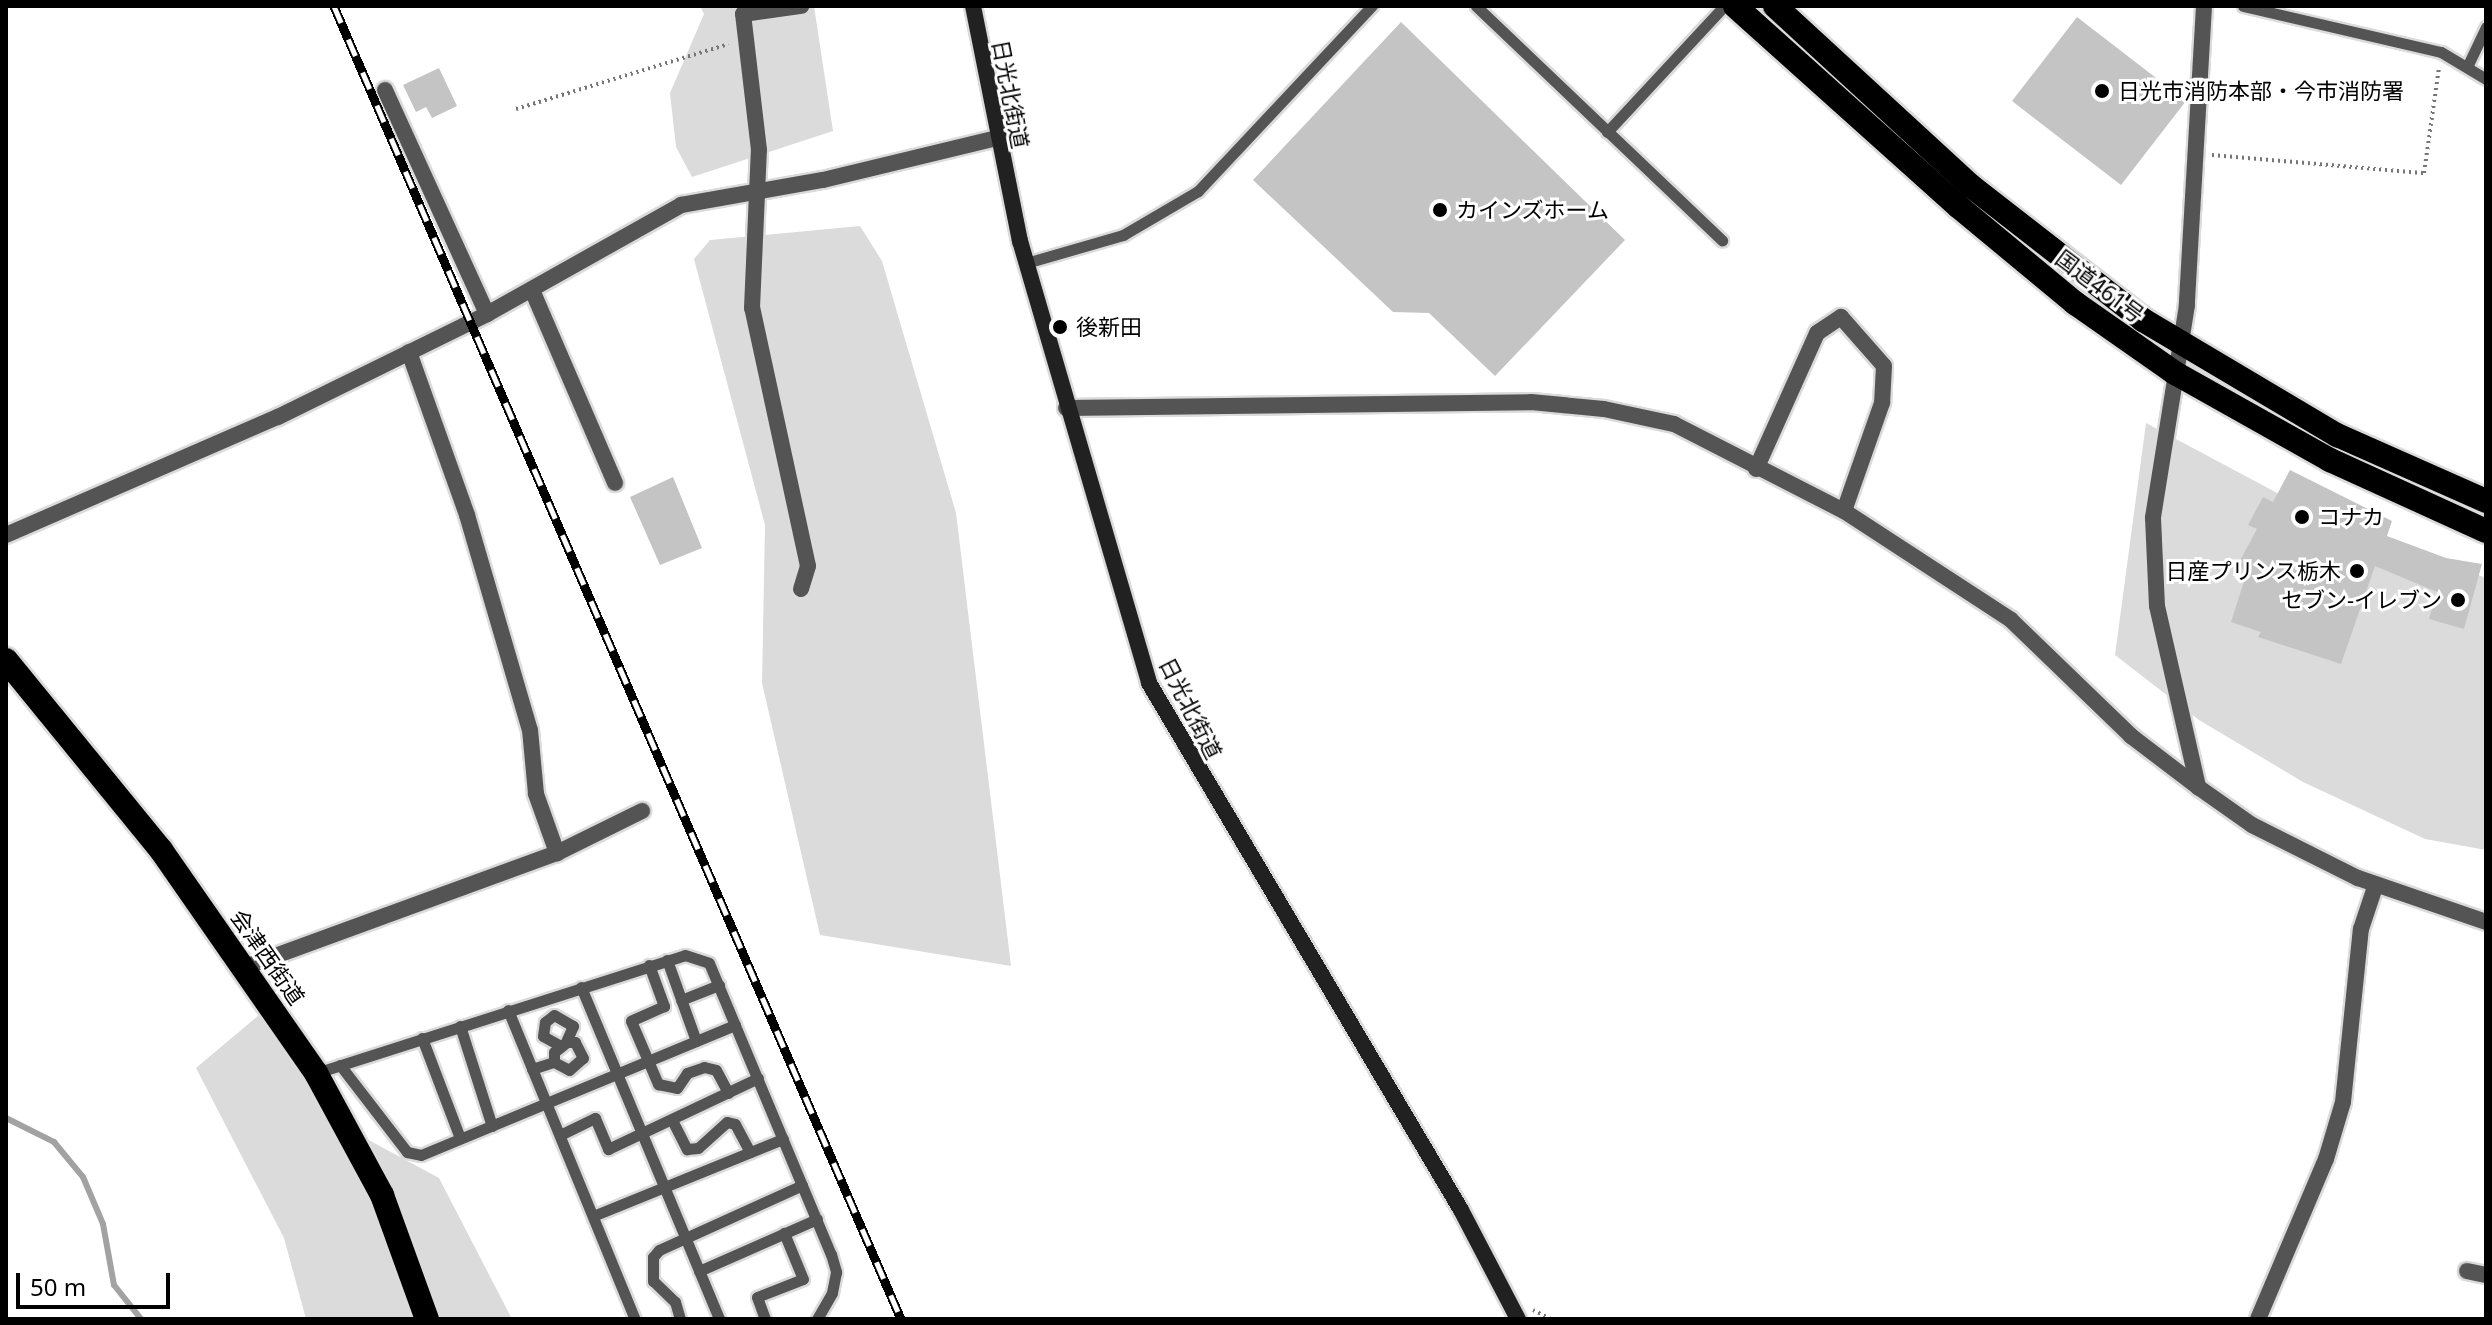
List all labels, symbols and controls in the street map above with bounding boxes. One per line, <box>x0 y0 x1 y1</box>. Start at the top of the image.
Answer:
street label: 日光北街道 <box>988 37 1034 151</box>
place label: 日光市消防本部・今市消防署 <box>2118 78 2404 104</box>
marker: 日光市消防本部・今市消防署 <box>2093 82 2111 100</box>
place label: カインズホーム <box>1456 197 1610 223</box>
marker: カインズホーム <box>1431 201 1449 219</box>
street label: 国道461号 <box>2051 244 2149 328</box>
place label: 後新田 <box>1076 314 1142 340</box>
marker: 後新田 <box>1051 318 1069 336</box>
place label: コナカ <box>2318 504 2384 530</box>
marker: コナカ <box>2293 508 2311 526</box>
place label: 日産プリンス栃木 <box>2165 558 2341 584</box>
marker: 日産プリンス栃木 <box>2348 562 2366 580</box>
place label: セブン-イレブン <box>2281 587 2442 613</box>
marker: セブン-イレブン <box>2449 591 2467 609</box>
street label: 日光北街道 <box>1154 653 1228 763</box>
street label: 会津西街道 <box>226 904 310 1010</box>
scale bar <box>20 1257 174 1307</box>
text: 50 m <box>30 1270 86 1303</box>

